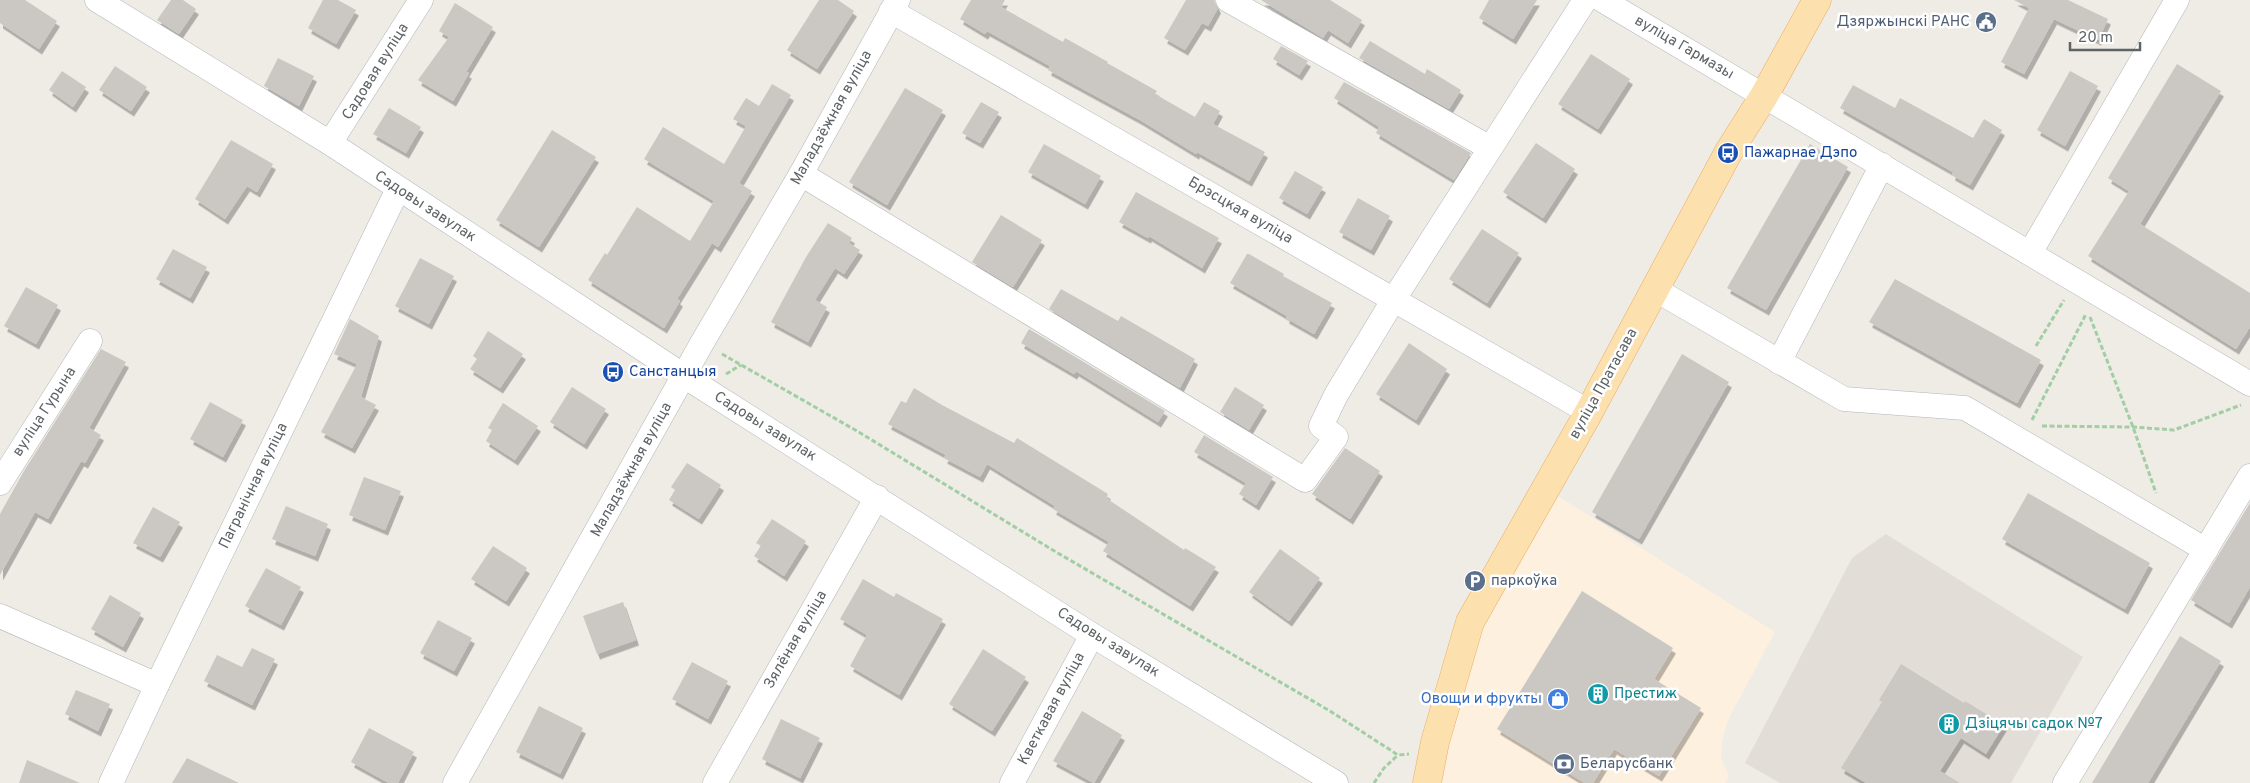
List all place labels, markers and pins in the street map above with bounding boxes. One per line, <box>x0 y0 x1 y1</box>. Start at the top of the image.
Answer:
public building icon: Дзяржынскі РАНС <box>1974 10 1998 34</box>
place label: Дзяржынскі РАНС <box>1836 13 1970 32</box>
bus stop icon: Пажарнае Дэпо <box>1716 141 1740 165</box>
place label: Пажарнае Дэпо <box>1744 144 1857 163</box>
bus stop icon: Санстанцыя <box>601 360 625 384</box>
place label: Санстанцыя <box>629 363 717 382</box>
parking icon: паркоўка <box>1463 569 1487 593</box>
place label: паркоўка <box>1491 572 1557 591</box>
building icon: Престиж <box>1586 682 1610 706</box>
place label: Престиж <box>1614 685 1678 704</box>
shop icon: Овощи и фрукты <box>1546 687 1570 711</box>
place label: Овощи и фрукты <box>1421 690 1542 709</box>
building icon: Дзіцячы садок №7 <box>1937 712 1961 736</box>
place label: Дзіцячы садок №7 <box>1965 715 2103 734</box>
bank icon: Беларусбанк <box>1552 752 1576 776</box>
place label: Беларусбанк <box>1580 755 1673 774</box>

